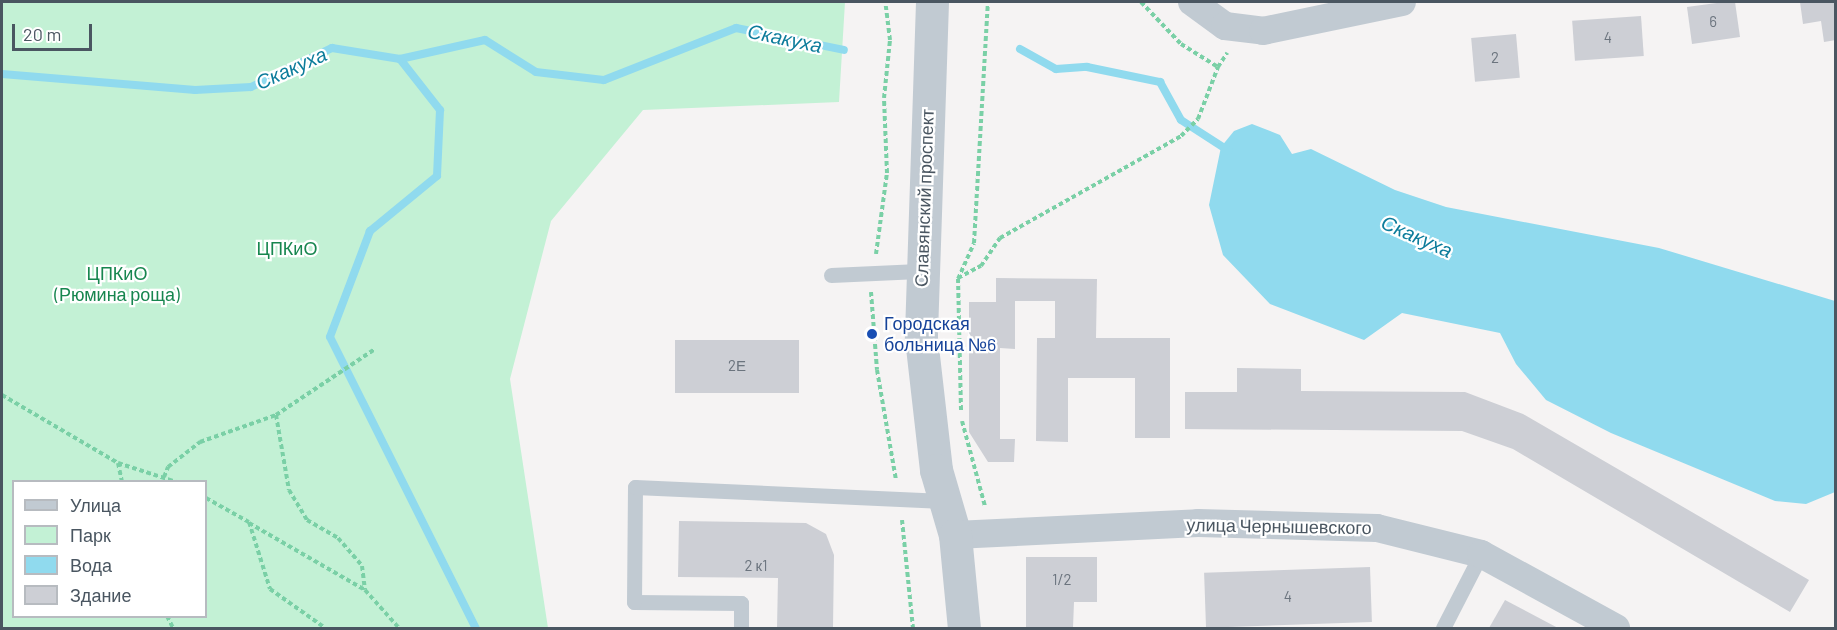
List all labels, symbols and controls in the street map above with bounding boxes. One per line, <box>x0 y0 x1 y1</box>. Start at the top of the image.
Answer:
scale bar <box>15 12 94 50</box>
house number: 6 <box>1709 13 1717 31</box>
water label: Скакуха <box>746 18 824 58</box>
text: 20 m <box>23 23 61 45</box>
house number: 4 <box>1604 29 1612 47</box>
water label: Скакуха <box>252 42 330 94</box>
house number: 2 <box>1491 49 1499 67</box>
street label: Славянский проспект <box>910 109 938 287</box>
water label: Скакуха <box>1378 210 1456 262</box>
park label: ЦПКиО <box>257 237 317 259</box>
park label: ЦПКиО (Рюмина роща) <box>54 263 180 306</box>
place label: Городская больница №6 <box>884 313 996 356</box>
marker: Городская больница №6 <box>865 327 879 341</box>
house number: 2Е <box>728 357 746 375</box>
legend <box>12 480 207 618</box>
text: Улица <box>70 494 121 516</box>
street label: улица Чернышевского <box>1186 514 1372 538</box>
text: Парк <box>70 524 111 546</box>
text: Вода <box>70 554 112 576</box>
house number: 2 к1 <box>745 557 767 575</box>
house number: 1/2 <box>1052 571 1072 589</box>
text: Здание <box>70 584 131 606</box>
house number: 4 <box>1284 588 1292 606</box>

